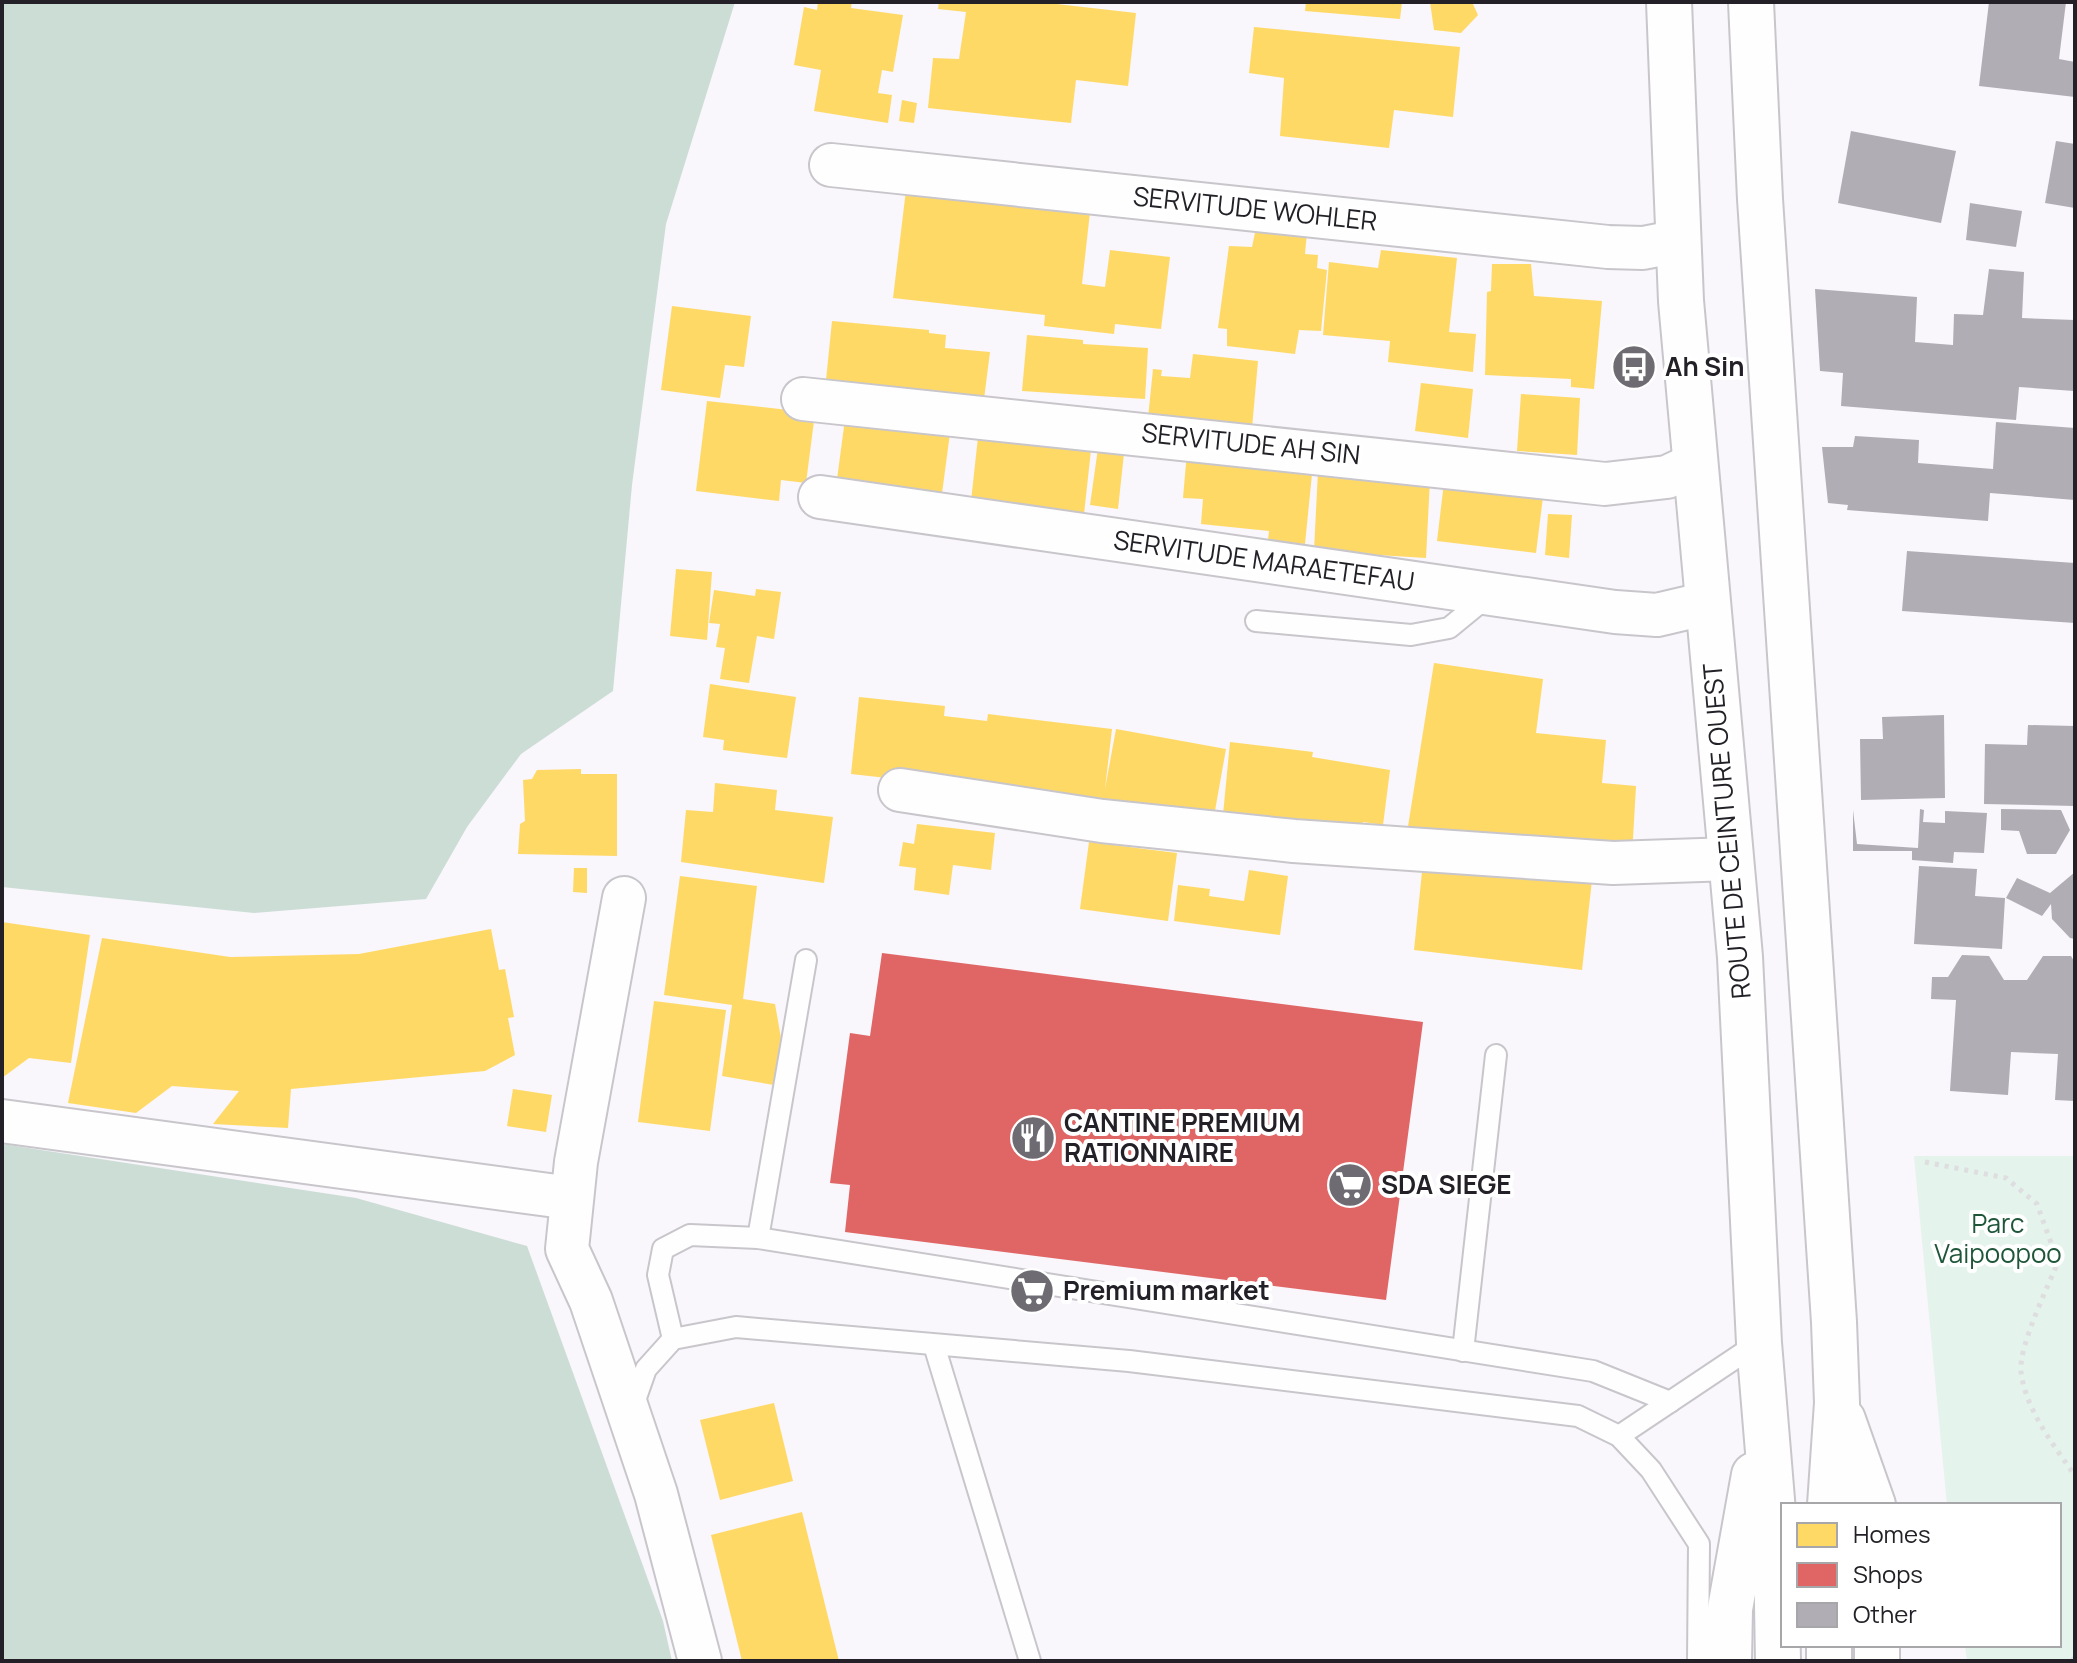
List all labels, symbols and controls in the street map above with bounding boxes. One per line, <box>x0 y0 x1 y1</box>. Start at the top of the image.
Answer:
street label: SERVITUDE WOHLER <box>1131 177 1379 239</box>
bus stop icon: Ah Sin <box>1610 343 1658 391</box>
place label: Ah Sin <box>1665 348 1745 384</box>
street label: SERVITUDE AH SIN <box>1140 414 1362 472</box>
street label: SERVITUDE MARAETEFAU <box>1111 521 1417 599</box>
street label: ROUTE DE CEINTURE OUEST <box>1693 661 1759 1000</box>
place label: CANTINE PREMIUM RATIONNAIRE <box>1064 1104 1300 1170</box>
restaurant icon: CANTINE PREMIUM RATIONNAIRE <box>1009 1114 1057 1162</box>
supermarket icon: SDA SIEGE <box>1326 1161 1374 1209</box>
place label: SDA SIEGE <box>1381 1166 1511 1202</box>
park label: Parc Vaipoopoo <box>1934 1205 2062 1271</box>
supermarket icon: Premium market <box>1008 1267 1056 1315</box>
place label: Premium market <box>1063 1272 1270 1308</box>
legend <box>1781 1503 2061 1647</box>
text: Homes <box>1853 1517 1931 1550</box>
text: Shops <box>1853 1557 1923 1590</box>
text: Other <box>1853 1597 1917 1630</box>

